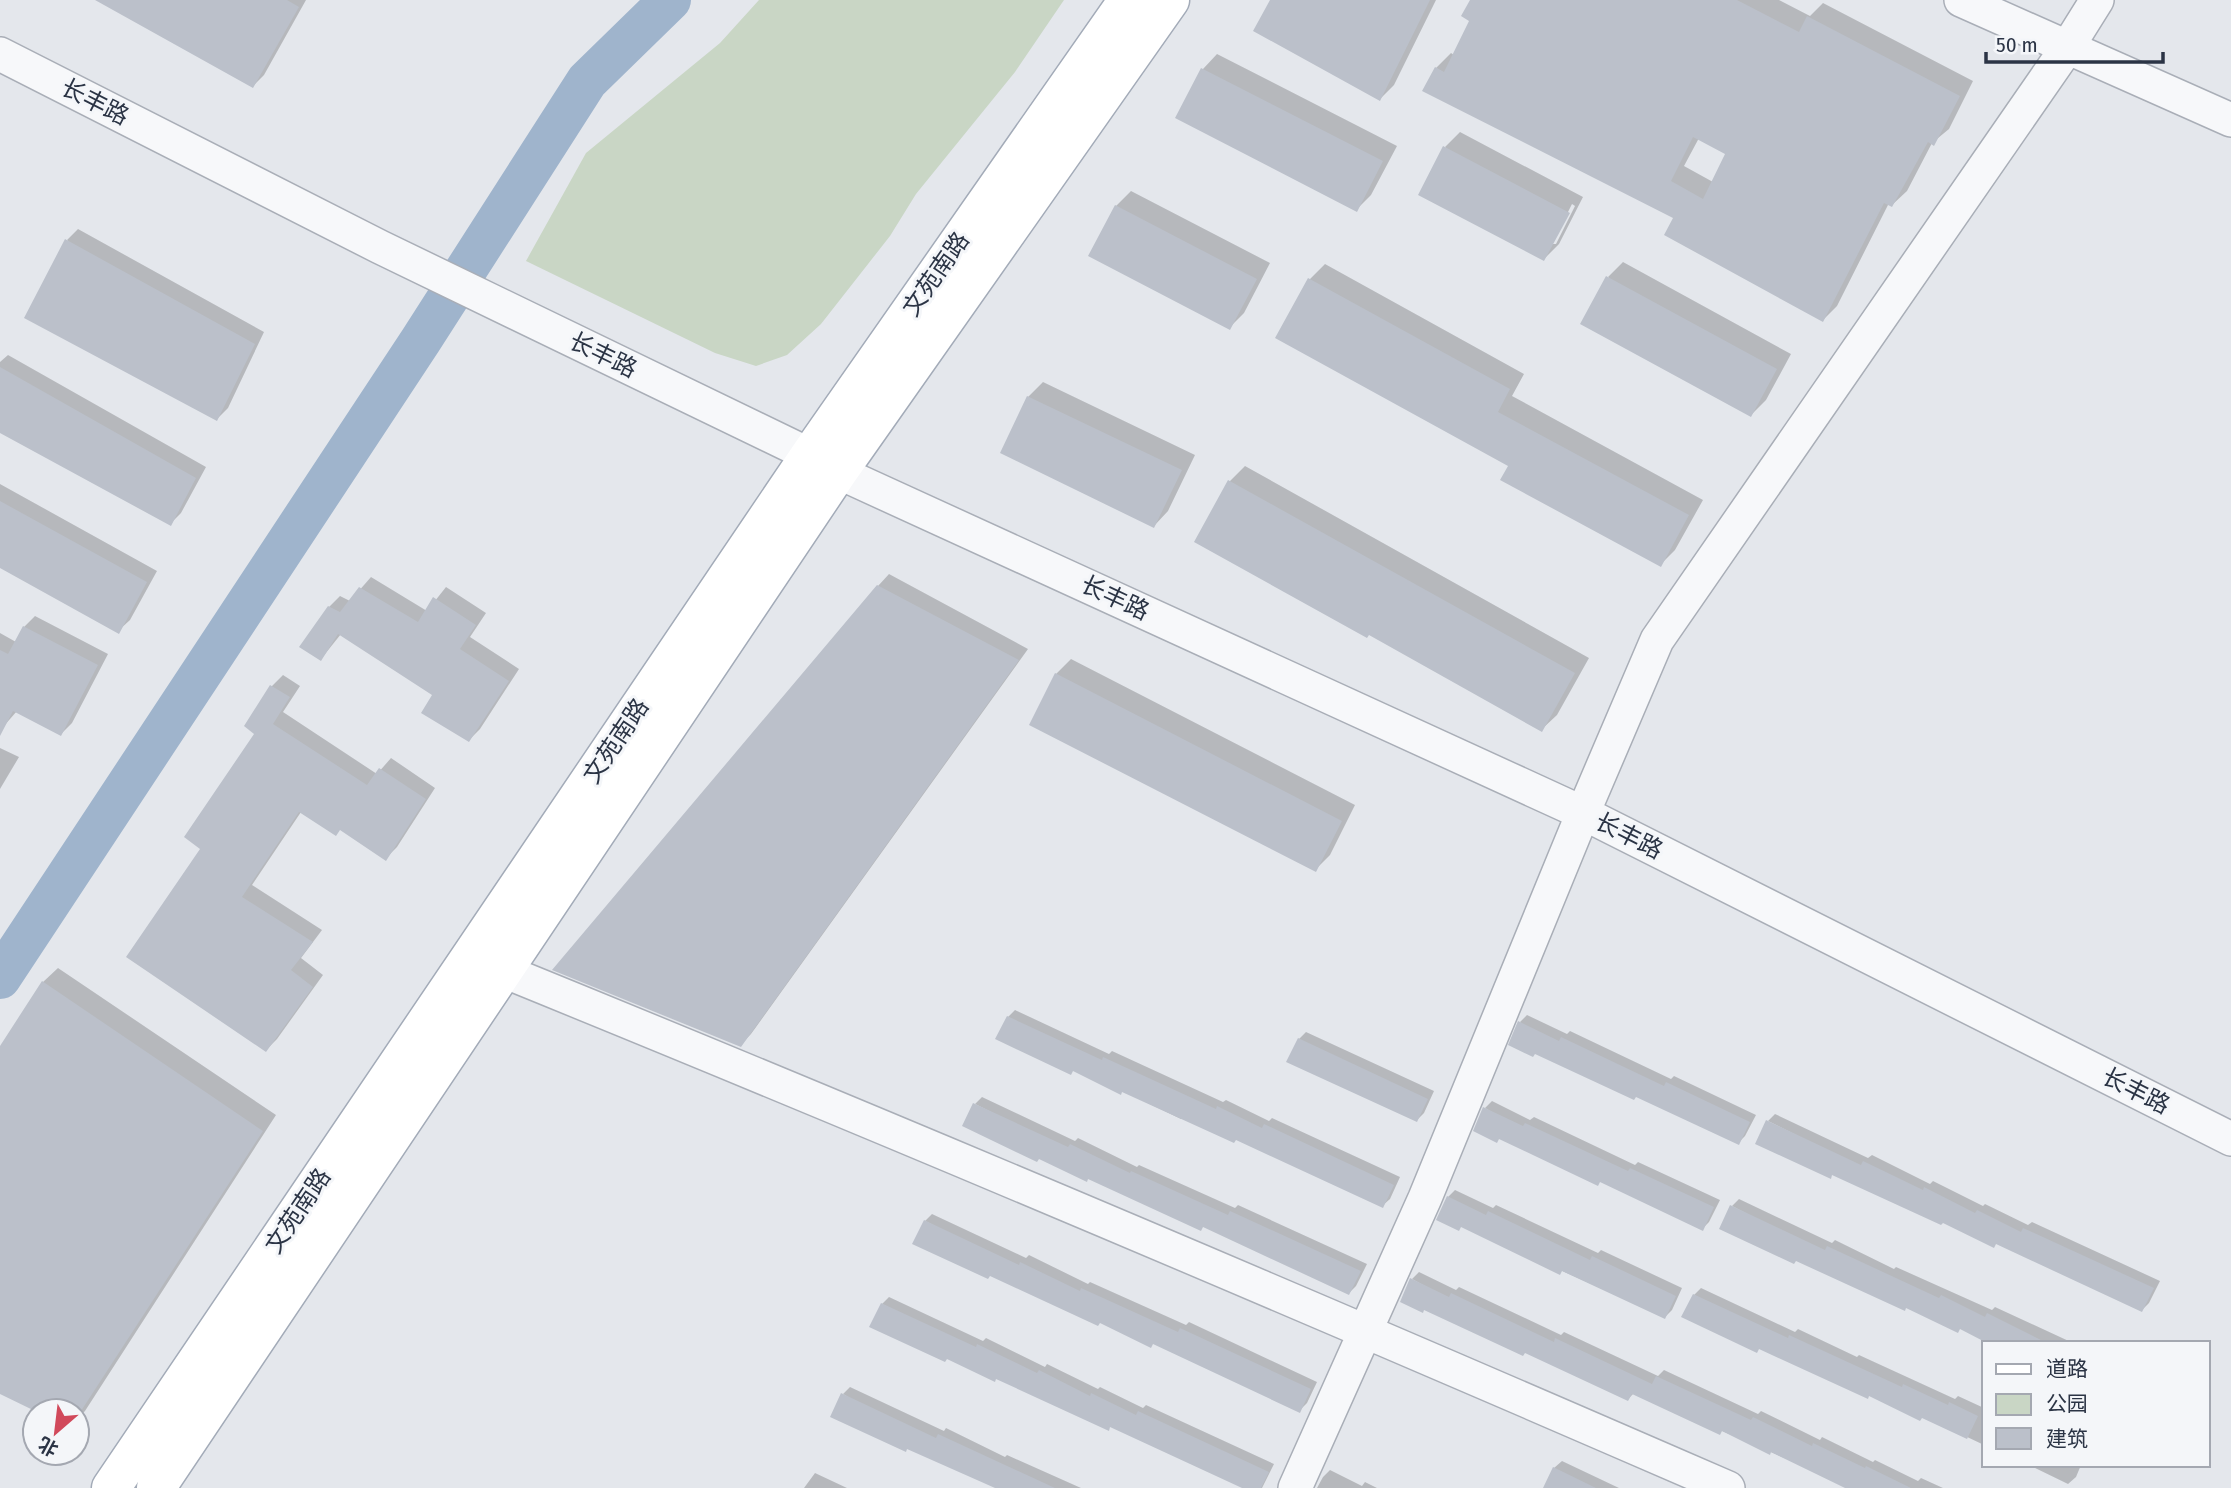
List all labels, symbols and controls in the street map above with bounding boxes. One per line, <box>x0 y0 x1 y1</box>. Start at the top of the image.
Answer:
scale bar <box>1986 21 2163 65</box>
text: 50 m <box>1996 32 2038 58</box>
street label: 长丰路 <box>57 73 133 131</box>
street label: 文苑南路 <box>897 227 975 321</box>
street label: 长丰路 <box>565 327 641 383</box>
street label: 长丰路 <box>1076 570 1154 626</box>
street label: 文苑南路 <box>578 693 654 789</box>
street label: 长丰路 <box>1591 807 1667 865</box>
street label: 长丰路 <box>2098 1062 2174 1120</box>
street label: 文苑南路 <box>260 1163 336 1259</box>
legend <box>1982 1341 2210 1467</box>
text: 道路 <box>2046 1356 2088 1382</box>
text: 公园 <box>2046 1391 2088 1417</box>
north arrow <box>21 1397 91 1467</box>
text: 建筑 <box>2046 1426 2088 1452</box>
text: 北 <box>34 1432 62 1461</box>

